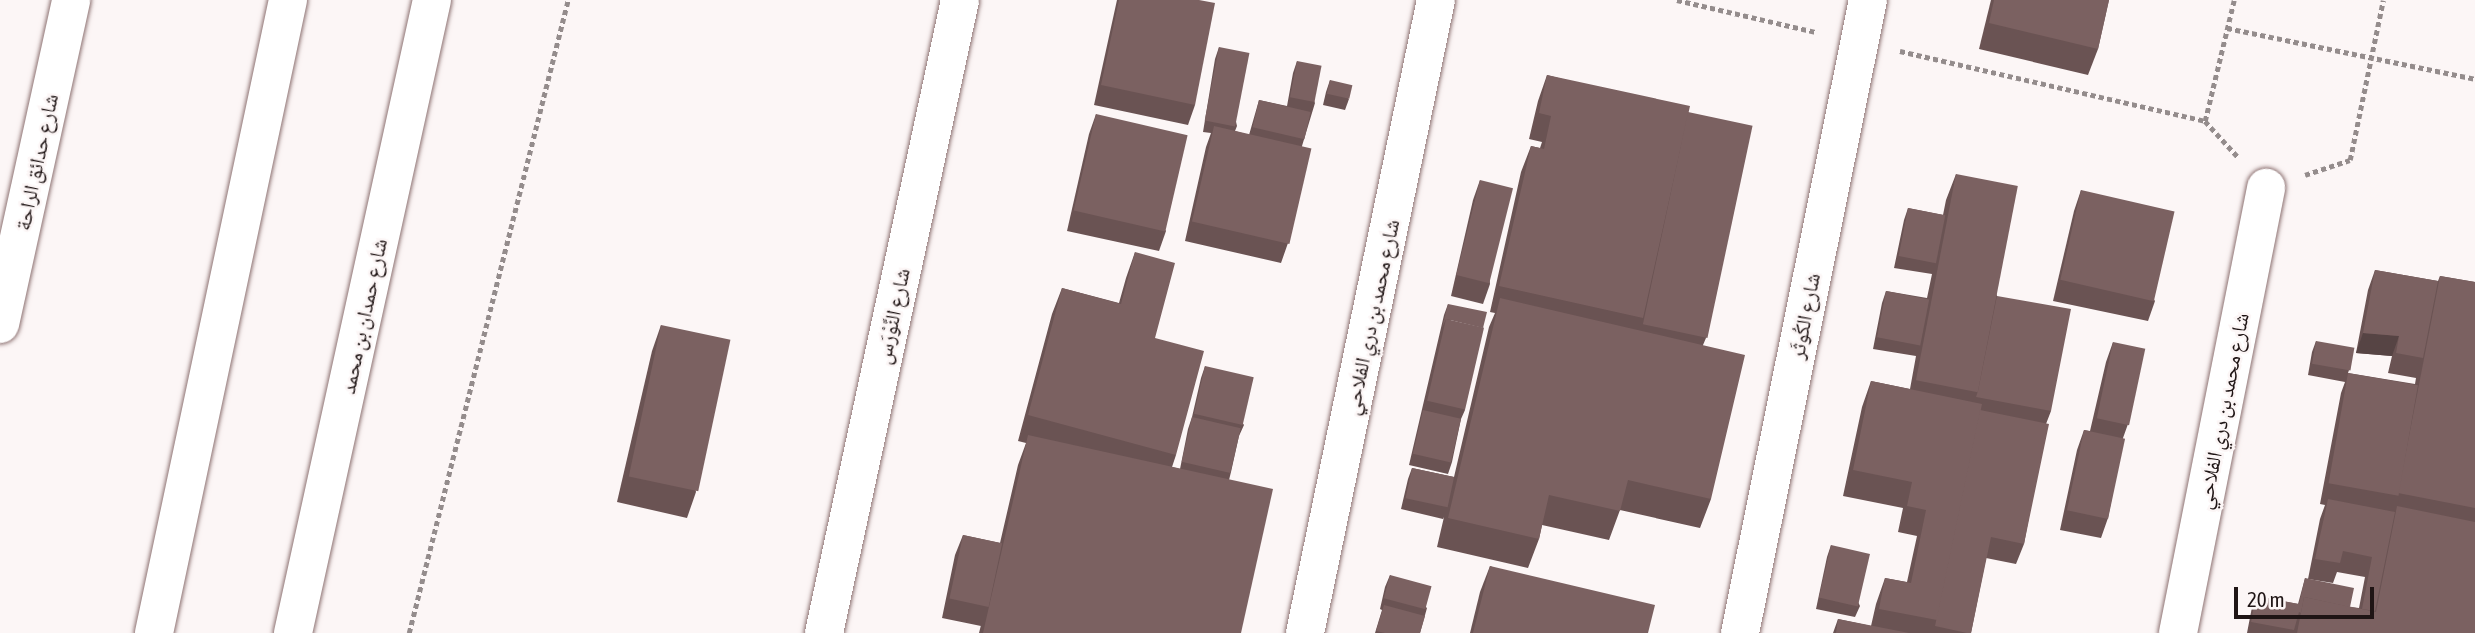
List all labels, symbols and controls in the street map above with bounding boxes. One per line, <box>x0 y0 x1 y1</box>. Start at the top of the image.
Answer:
street label: شارع حدائق الراحة <box>9 91 63 233</box>
street label: شارع محمد بن دري الفلاحي <box>1338 217 1404 417</box>
street label: شارع حمدان بن محمد <box>334 236 392 396</box>
street label: شارع النَّوْرَس <box>870 266 914 366</box>
street label: شارع الكُوثَر <box>1783 271 1825 361</box>
street label: شارع محمد بن دري الفلاحي <box>2191 311 2253 511</box>
scale bar <box>2237 574 2377 618</box>
text: 20 m <box>2247 587 2285 611</box>

